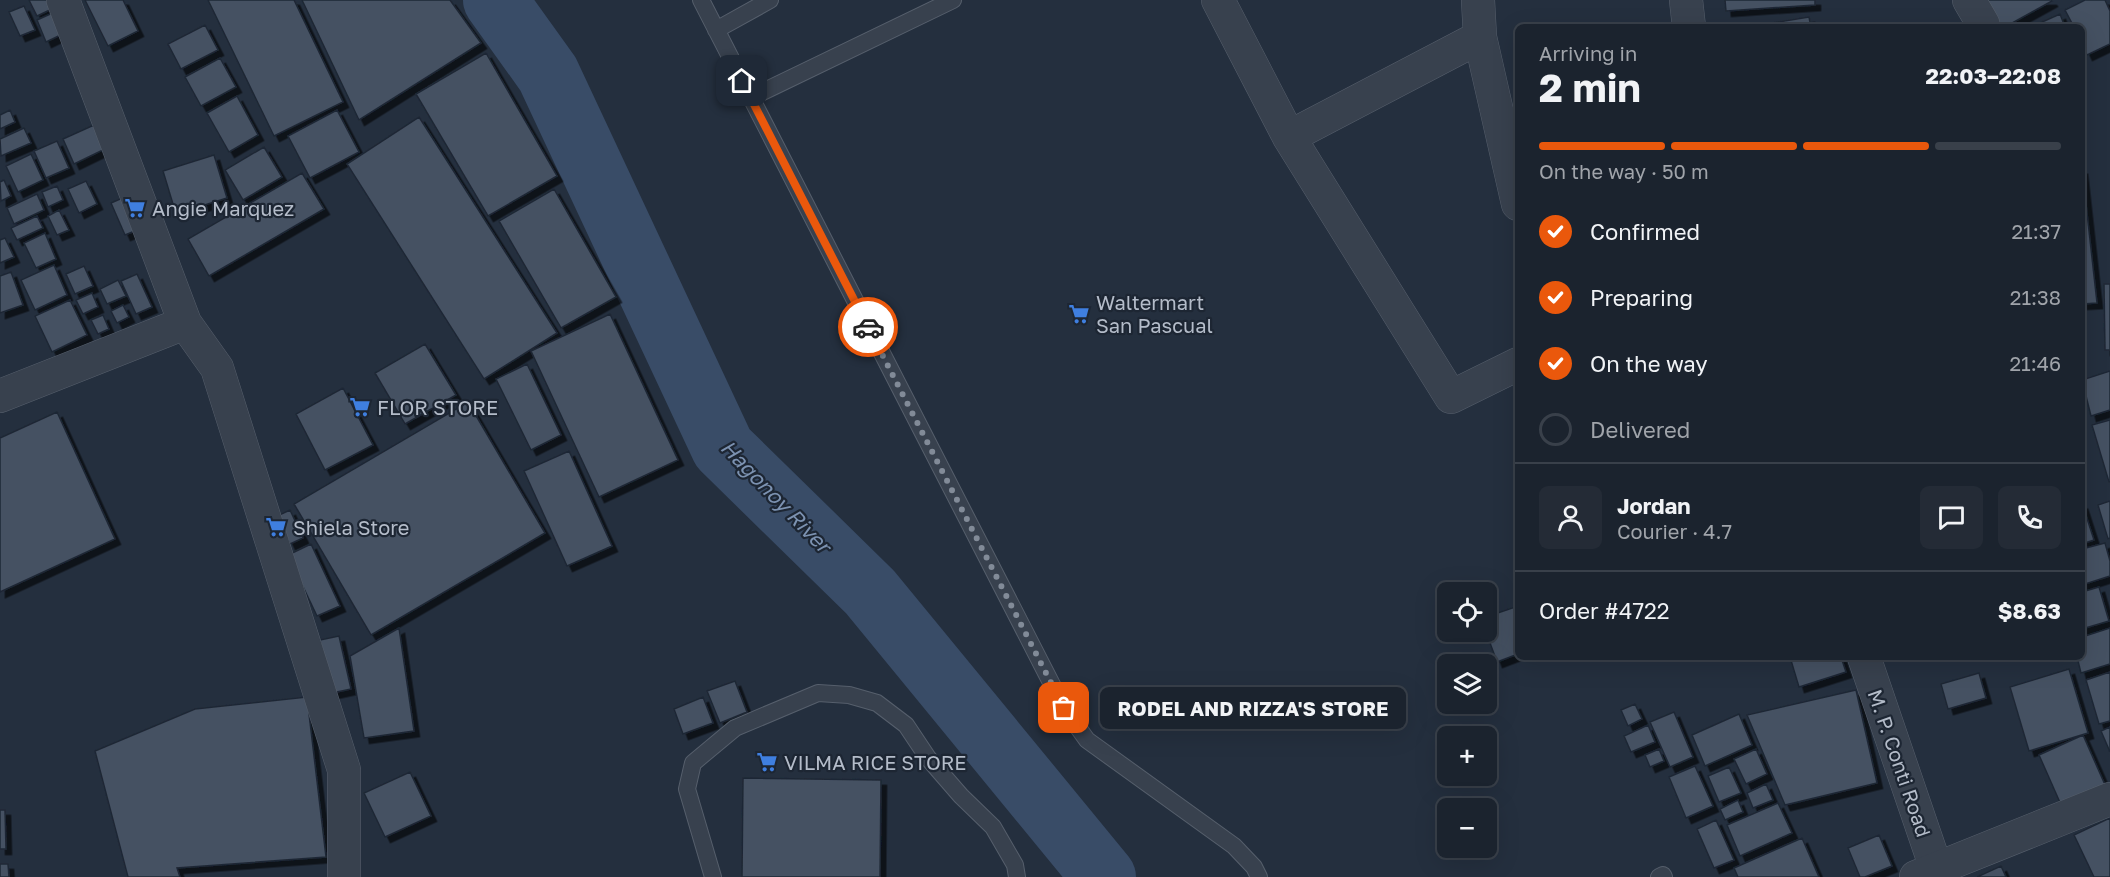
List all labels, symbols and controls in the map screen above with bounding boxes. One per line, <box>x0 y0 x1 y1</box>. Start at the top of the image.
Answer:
text: Arriving in <box>1539 41 1637 65</box>
pin <box>716 55 767 106</box>
text: 22:03–22:08 <box>1925 62 2061 89</box>
icon: home <box>725 64 758 97</box>
text: 2 min <box>1539 64 1641 111</box>
text: On the way · 50 m <box>1539 159 1709 183</box>
supermarket icon: Angie Marquez <box>123 196 147 220</box>
place label: Angie Marquez <box>152 196 294 220</box>
icon: check <box>1539 215 1572 248</box>
text: Confirmed <box>1590 218 1700 245</box>
text: 21:37 <box>2011 219 2061 243</box>
icon: check <box>1539 281 1572 314</box>
text: Preparing <box>1590 284 1693 311</box>
text: 21:38 <box>2010 285 2061 309</box>
place label: Waltermart San Pascual <box>1096 290 1213 337</box>
courier <box>838 297 898 357</box>
supermarket icon: Waltermart San Pascual <box>1067 302 1091 326</box>
icon: car <box>852 311 885 344</box>
icon: check <box>1539 347 1572 380</box>
text: On the way <box>1590 350 1708 377</box>
text: 21:46 <box>2009 351 2061 375</box>
supermarket icon: FLOR STORE <box>348 395 372 419</box>
place label: FLOR STORE <box>377 395 498 419</box>
text: Delivered <box>1590 416 1690 443</box>
water label: Hagonoy River <box>716 434 838 560</box>
button: person <box>1539 486 1602 549</box>
button: chat <box>1920 486 1983 549</box>
button: phone <box>1998 486 2061 549</box>
text: Jordan <box>1617 492 1691 519</box>
supermarket icon: Shiela Store <box>264 515 288 539</box>
place label: Shiela Store <box>293 515 409 539</box>
text: Courier · 4.7 <box>1617 519 1732 543</box>
map controls <box>1437 582 1497 858</box>
button: locate <box>1437 582 1497 642</box>
text: Order #4722 <box>1539 597 1670 624</box>
text: $8.63 <box>1998 597 2061 624</box>
button: layers <box>1437 654 1497 714</box>
pin <box>1038 682 1089 733</box>
street label: M. P. Conti Road <box>1863 686 1937 840</box>
callout: RODEL AND RIZZA'S STORE <box>1100 687 1406 729</box>
icon: bag <box>1047 691 1080 724</box>
text: RODEL AND RIZZA'S STORE <box>1117 696 1389 720</box>
button: + <box>1437 726 1497 786</box>
supermarket icon: VILMA RICE STORE <box>755 750 779 774</box>
place label: VILMA RICE STORE <box>784 750 967 774</box>
button: − <box>1437 798 1497 858</box>

